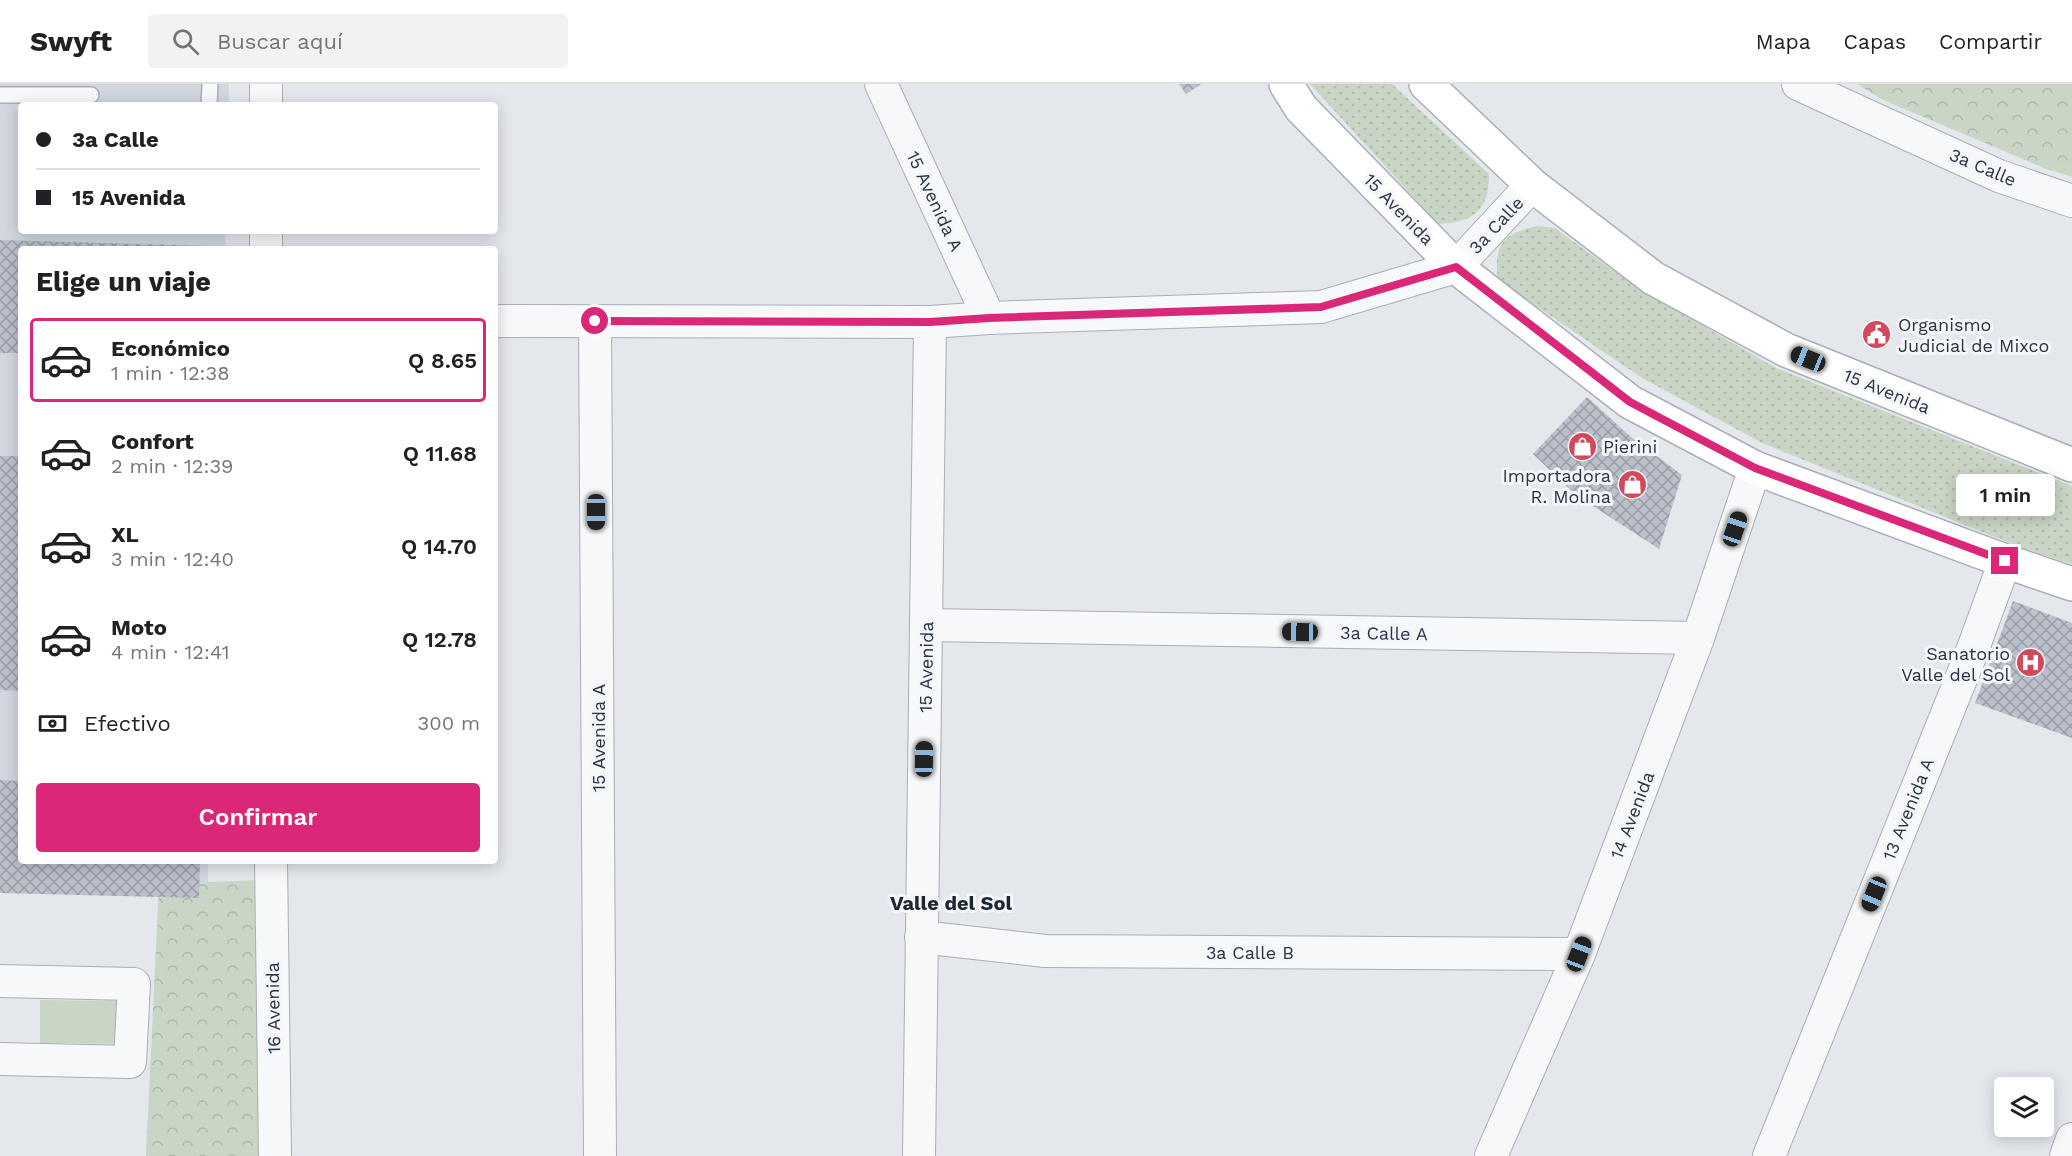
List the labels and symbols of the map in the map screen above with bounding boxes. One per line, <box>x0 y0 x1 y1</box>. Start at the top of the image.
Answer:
street label: 3a Calle <box>1947 144 2019 190</box>
street label: 15 Avenida A <box>903 148 967 255</box>
street label: 15 Avenida <box>1360 169 1438 249</box>
street label: 3a Calle <box>1464 192 1528 258</box>
route start <box>581 307 608 334</box>
place label: Organismo Judicial de Mixco <box>1898 314 2049 356</box>
public building icon: Organismo Judicial de Mixco <box>1861 318 1893 350</box>
car <box>1788 344 1828 374</box>
street label: 15 Avenida <box>1841 364 1933 418</box>
shop icon: Pierini <box>1566 430 1598 462</box>
place label: Pierini <box>1603 436 1657 457</box>
place label: Importadora R. Molina <box>1503 465 1611 507</box>
shop icon: Importadora R. Molina <box>1616 469 1648 501</box>
callout: 1 min <box>1956 474 2054 516</box>
car <box>587 494 605 530</box>
car <box>1721 509 1749 549</box>
route end <box>1991 547 2018 574</box>
street label: 15 Avenida <box>915 621 937 713</box>
street label: 3a Calle A <box>1340 622 1428 644</box>
car <box>1282 623 1318 641</box>
place label: Sanatorio Valle del Sol <box>1901 643 2010 685</box>
hospital icon: Sanatorio Valle del Sol <box>2015 647 2047 679</box>
street label: 15 Avenida A <box>588 684 609 792</box>
car <box>915 741 933 777</box>
street label: 13 Avenida A <box>1878 755 1938 863</box>
street label: 14 Avenida <box>1606 768 1658 862</box>
car <box>1859 874 1889 914</box>
district label: Valle del Sol <box>890 891 1012 915</box>
car <box>1564 934 1594 974</box>
street label: 3a Calle B <box>1206 942 1294 963</box>
street label: 16 Avenida <box>262 962 284 1054</box>

